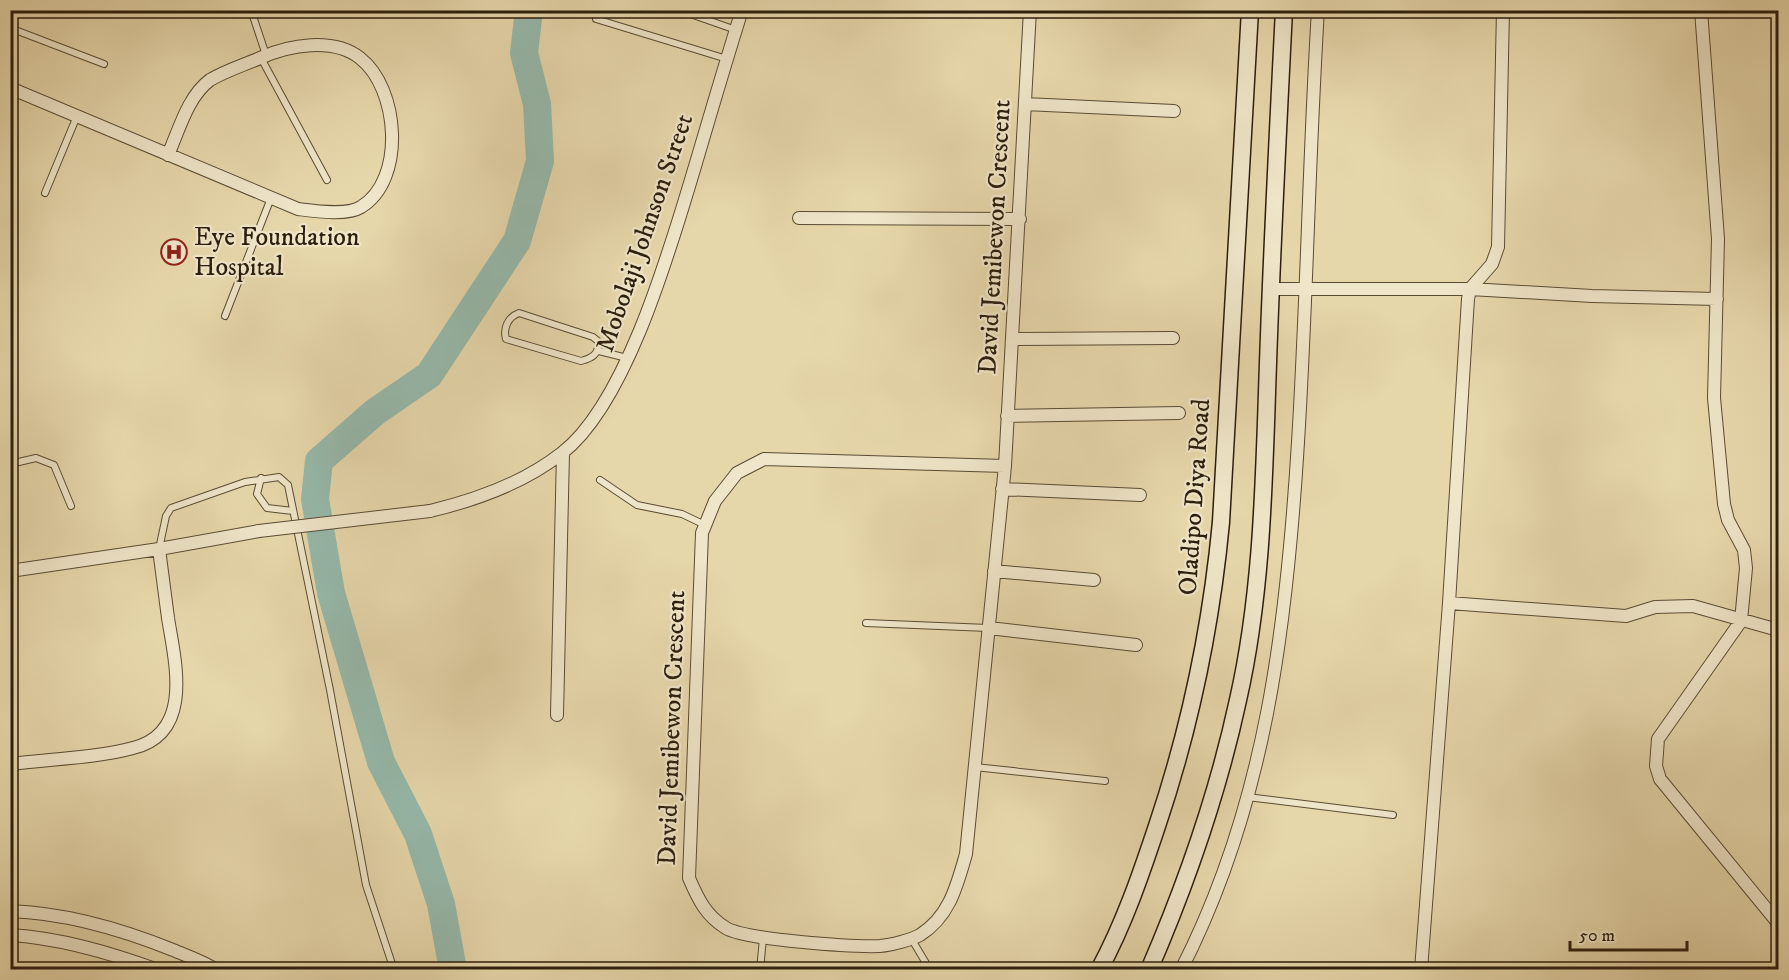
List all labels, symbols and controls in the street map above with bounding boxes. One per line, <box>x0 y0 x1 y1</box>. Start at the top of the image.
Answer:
street label: David Jemibewon Crescent <box>971 99 1019 375</box>
street label: Mobolaji Johnson Street <box>589 110 701 356</box>
place label: Eye Foundation Hospital <box>194 221 360 284</box>
hospital icon: Eye Foundation Hospital <box>159 237 189 267</box>
street label: Oladipo Diya Road <box>1172 398 1218 596</box>
street label: David Jemibewon Crescent <box>651 590 693 866</box>
scale bar <box>1570 914 1687 952</box>
text: 50 m <box>1579 925 1615 947</box>

